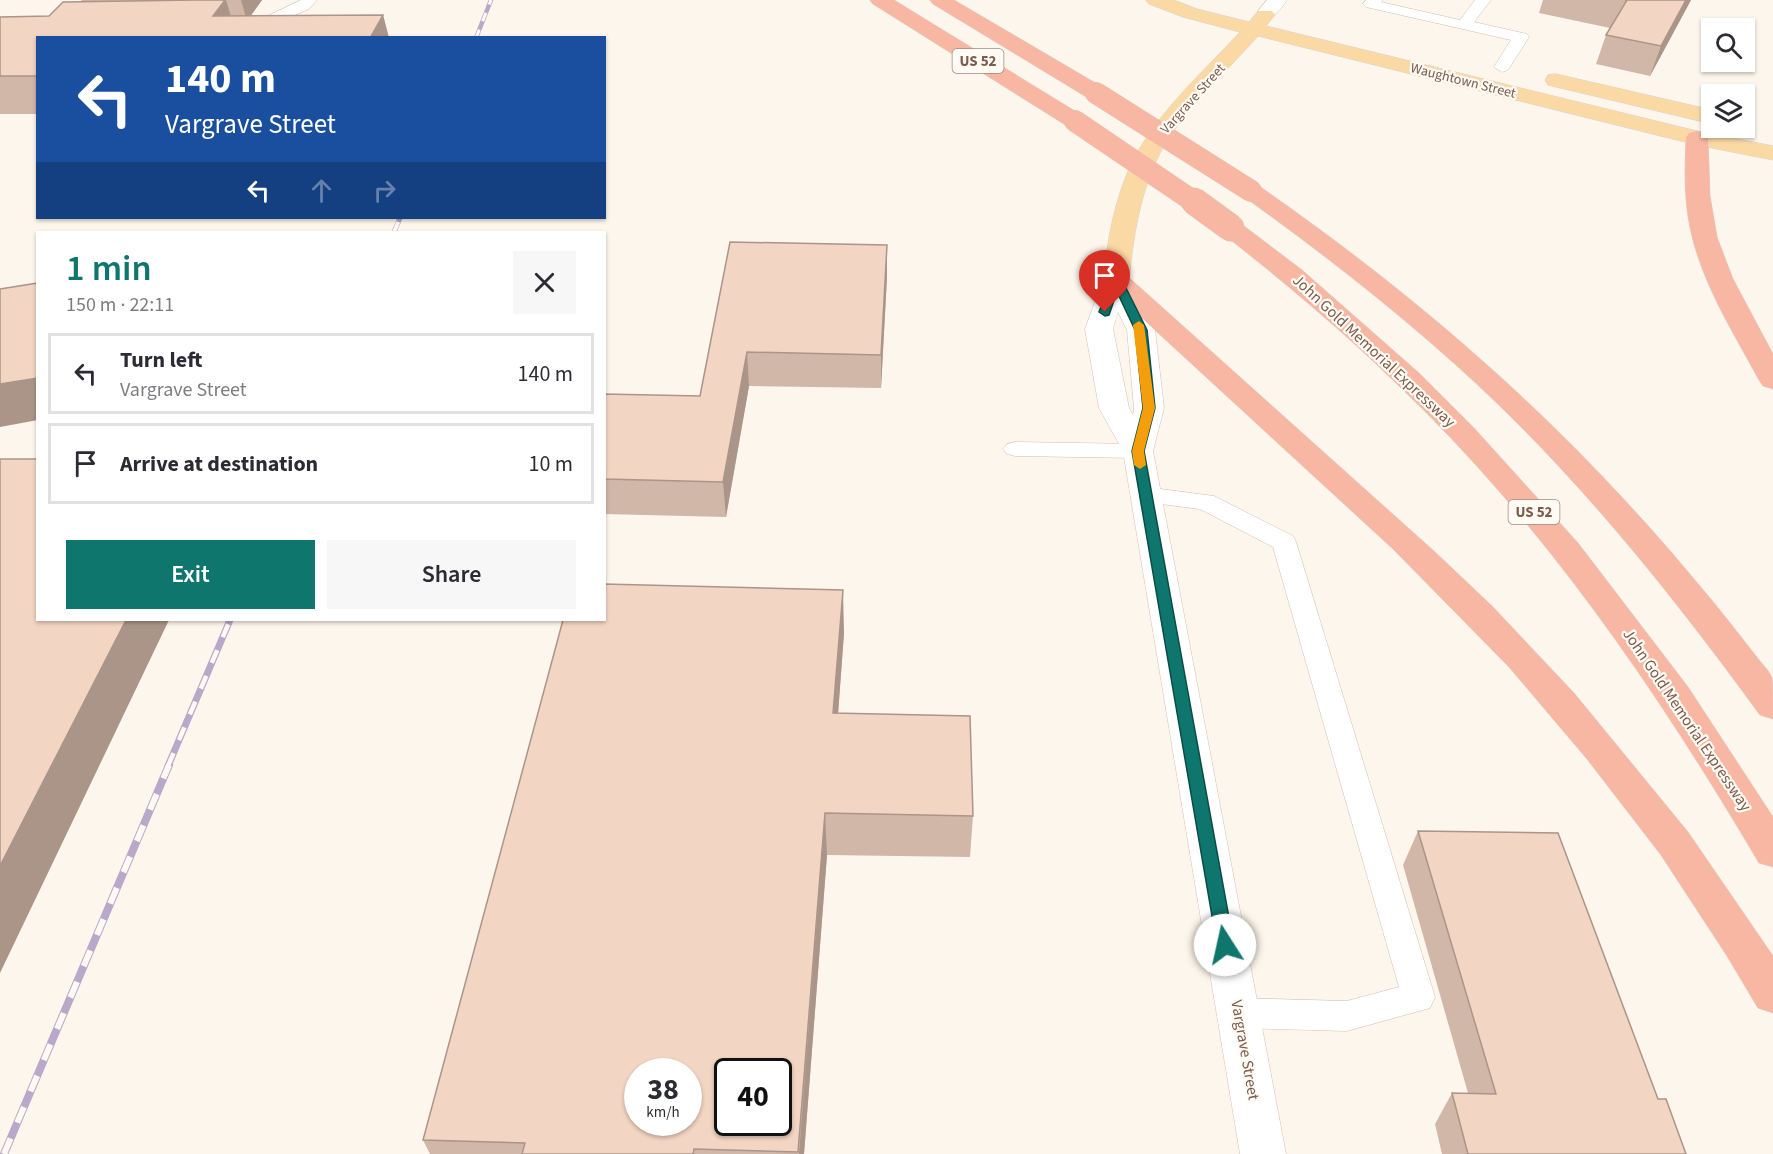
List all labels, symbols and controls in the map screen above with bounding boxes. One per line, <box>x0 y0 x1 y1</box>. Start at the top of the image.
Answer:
map controls <box>1701 18 1755 138</box>
button: search <box>1701 18 1755 72</box>
text: 140 m <box>165 49 276 109</box>
road number: US 52 <box>952 49 1004 73</box>
street label: Waughtown Street <box>1408 58 1518 104</box>
street label: Vargrave Street <box>1156 59 1230 139</box>
icon: left <box>66 60 144 138</box>
button: layers <box>1701 84 1755 138</box>
text: Vargrave Street <box>165 105 336 144</box>
icon: left <box>242 174 275 207</box>
icon: ahead <box>305 174 338 207</box>
icon: right <box>368 174 401 207</box>
text: 1 min <box>66 243 152 294</box>
pin <box>1079 250 1130 312</box>
button: close <box>513 251 576 314</box>
icon: arrive <box>1088 259 1121 292</box>
street label: John Gold Memorial Expressway <box>1288 269 1461 433</box>
text: 150 m · 22:11 <box>66 291 174 319</box>
text: Turn left <box>120 344 202 376</box>
icon: left <box>69 357 102 390</box>
text: 140 m <box>518 358 573 390</box>
text: Vargrave Street <box>120 376 247 404</box>
icon: arrive <box>69 447 102 480</box>
text: Arrive at destination <box>120 448 318 480</box>
text: 10 m <box>528 448 573 480</box>
road number: US 52 <box>1508 500 1559 524</box>
button: Exit <box>66 540 315 609</box>
button: Share <box>327 540 576 609</box>
street label: John Gold Memorial Expressway <box>1618 624 1757 816</box>
position arrow <box>1193 913 1257 977</box>
street label: Vargrave Street <box>1225 998 1265 1102</box>
speed limit sign: 40 <box>714 1058 792 1136</box>
text: 38 <box>647 1068 679 1111</box>
text: km/h <box>646 1102 680 1123</box>

